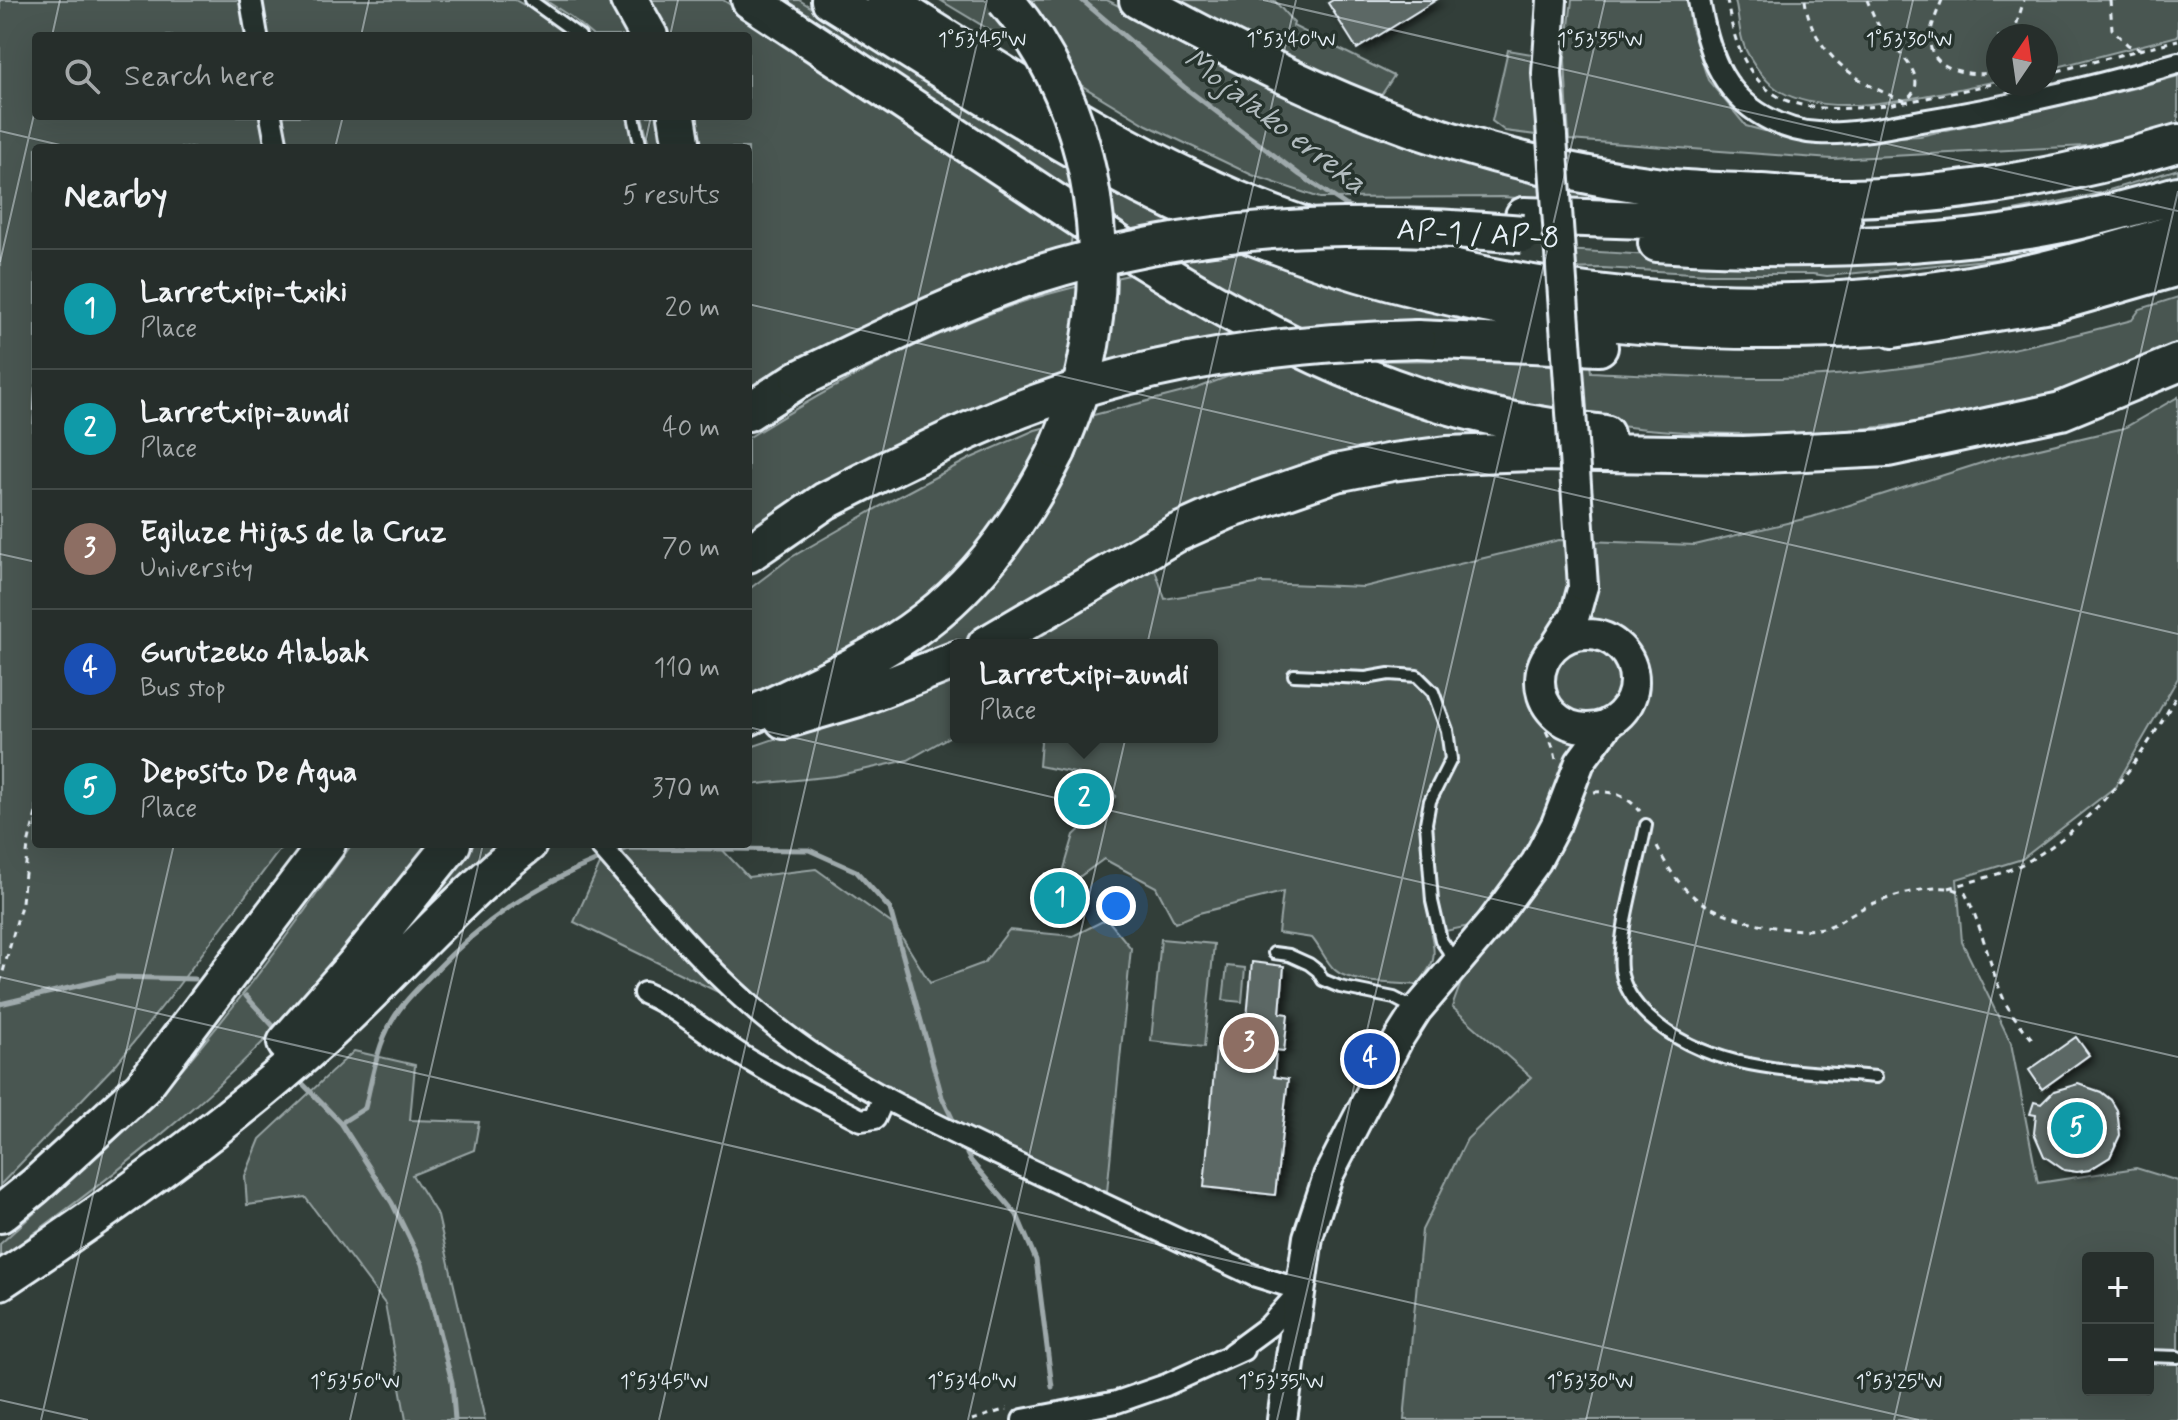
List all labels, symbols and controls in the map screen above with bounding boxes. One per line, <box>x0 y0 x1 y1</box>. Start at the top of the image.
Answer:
north arrow <box>1986 24 2058 96</box>
text: 1°53'45"W <box>938 27 1026 54</box>
text: 1°53'40"W <box>1247 27 1335 54</box>
text: 1°53'35"W <box>1557 27 1643 54</box>
text: 1°53'30"W <box>1866 27 1952 54</box>
search box <box>32 32 752 120</box>
water label: Mojalako erreka <box>1174 39 1375 204</box>
icon: search <box>60 54 104 98</box>
text: Search here <box>124 57 275 96</box>
text: Nearby <box>64 174 168 219</box>
text: 5 results <box>622 179 720 213</box>
street label: AP-1 / AP-8 <box>1395 211 1561 258</box>
text: Larretxipi-txiki <box>140 273 347 312</box>
text: 1 <box>84 292 96 326</box>
text: 20 m <box>665 292 720 326</box>
text: Place <box>140 312 197 346</box>
text: Larretxipi-aundi <box>140 393 349 432</box>
text: 2 <box>84 412 96 446</box>
text: 40 m <box>662 412 720 446</box>
text: Place <box>140 432 197 466</box>
text: Egiluze Hijas de la Cruz <box>140 513 446 552</box>
text: 3 <box>84 532 96 566</box>
text: 70 m <box>662 532 720 566</box>
text: University <box>140 552 253 586</box>
text: Gurutzeko Alabak <box>140 633 369 672</box>
popup <box>950 639 1218 743</box>
text: 4 <box>82 652 98 686</box>
text: 110 m <box>654 652 720 686</box>
text: Larretxipi-aundi <box>979 655 1189 694</box>
text: Bus stop <box>140 672 226 706</box>
text: Place <box>979 694 1037 728</box>
text: Deposito De Agua <box>140 753 357 792</box>
pin: 2 <box>1058 769 1110 829</box>
text: 5 <box>82 772 98 806</box>
text: 370 m <box>652 772 720 806</box>
text: Place <box>140 792 197 826</box>
pin: 1 <box>1034 868 1086 928</box>
your location <box>1096 886 1136 926</box>
pin: 3 <box>1223 1013 1275 1073</box>
pin: 4 <box>1344 1029 1396 1089</box>
pin: 5 <box>2051 1098 2103 1158</box>
map controls <box>2082 1252 2154 1396</box>
button: + <box>2082 1252 2154 1324</box>
button: − <box>2082 1324 2154 1396</box>
text: 1°53'50"W <box>310 1369 400 1396</box>
text: 1°53'45"W <box>620 1369 708 1396</box>
text: 1°53'40"W <box>928 1369 1016 1396</box>
text: 1°53'35"W <box>1238 1369 1324 1396</box>
text: 1°53'30"W <box>1547 1369 1633 1396</box>
text: 1°53'25"W <box>1856 1369 1942 1396</box>

